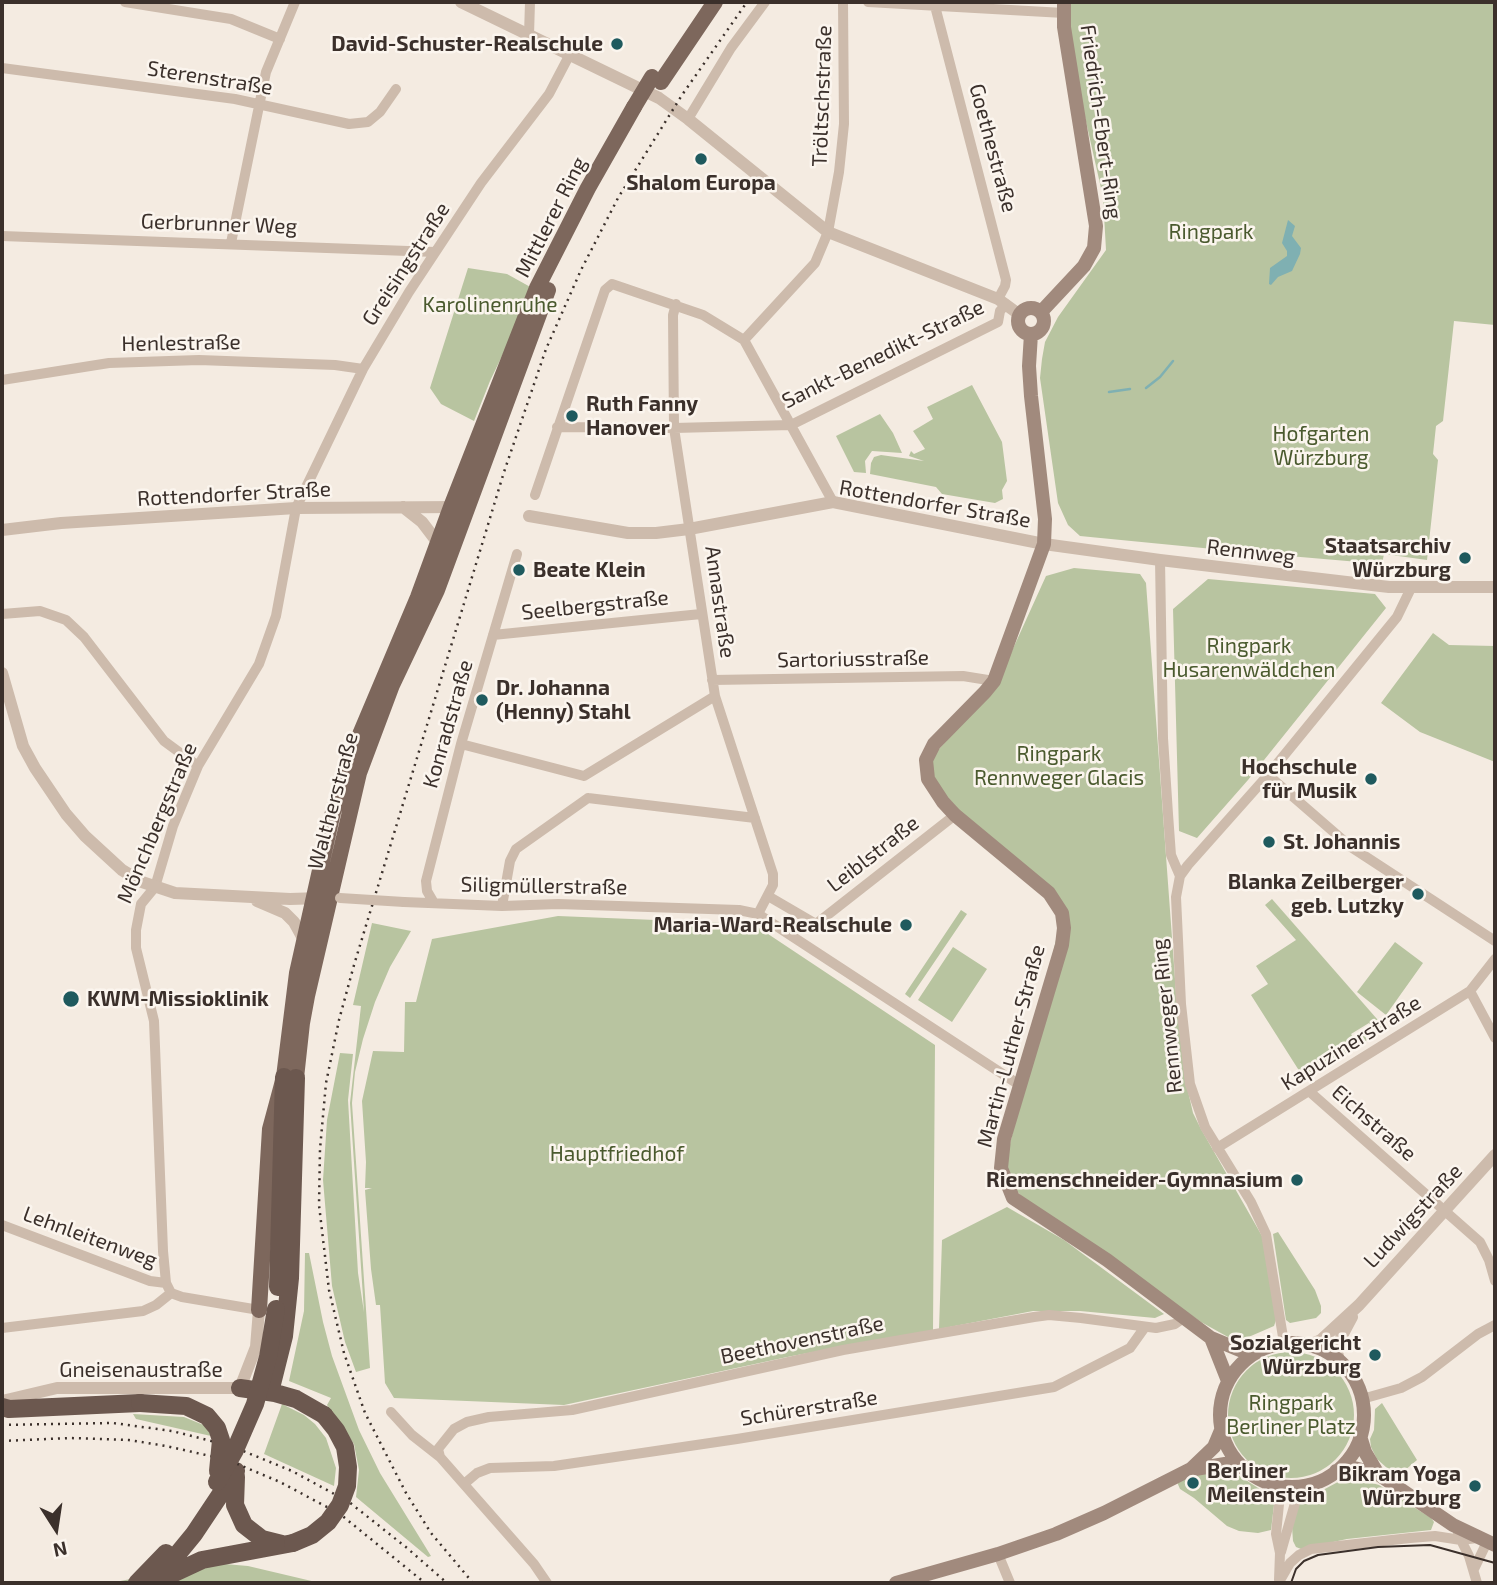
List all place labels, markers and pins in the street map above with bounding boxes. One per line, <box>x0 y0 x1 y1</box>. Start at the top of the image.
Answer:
place label: David-Schuster-Realschule <box>331 31 603 57</box>
marker: David-Schuster-Realschule <box>609 36 625 52</box>
marker: Shalom Europa <box>693 151 709 167</box>
place label: Shalom Europa <box>626 170 776 196</box>
place label: Ruth Fanny Hanover <box>586 391 698 441</box>
marker: Ruth Fanny Hanover <box>564 408 580 424</box>
place label: Staatsarchiv Würzburg <box>1325 533 1451 583</box>
marker: Staatsarchiv Würzburg <box>1457 550 1473 566</box>
place label: Beate Klein <box>533 557 646 583</box>
marker: Beate Klein <box>511 562 527 578</box>
place label: Dr. Johanna (Henny) Stahl <box>496 675 631 725</box>
marker: Dr. Johanna (Henny) Stahl <box>474 692 490 708</box>
place label: Hochschule für Musik <box>1241 754 1357 804</box>
marker: Hochschule für Musik <box>1363 771 1379 787</box>
place label: St. Johannis <box>1283 829 1400 855</box>
marker: St. Johannis <box>1261 834 1277 850</box>
place label: Blanka Zeilberger geb. Lutzky <box>1228 869 1404 919</box>
marker: Blanka Zeilberger geb. Lutzky <box>1410 886 1426 902</box>
place label: Maria-Ward-Realschule <box>653 912 892 938</box>
marker: Maria-Ward-Realschule <box>898 917 914 933</box>
place label: KWM-Missioklinik <box>87 986 269 1012</box>
marker: KWM-Missioklinik <box>61 989 81 1009</box>
place label: Riemenschneider-Gymnasium <box>986 1167 1283 1193</box>
marker: Riemenschneider-Gymnasium <box>1289 1172 1305 1188</box>
place label: Sozialgericht Würzburg <box>1230 1330 1361 1380</box>
marker: Sozialgericht Würzburg <box>1367 1347 1383 1363</box>
place label: Berliner Meilenstein <box>1207 1458 1325 1508</box>
place label: Bikram Yoga Würzburg <box>1338 1461 1461 1511</box>
marker: Berliner Meilenstein <box>1185 1475 1201 1491</box>
marker: Bikram Yoga Würzburg <box>1467 1478 1483 1494</box>

